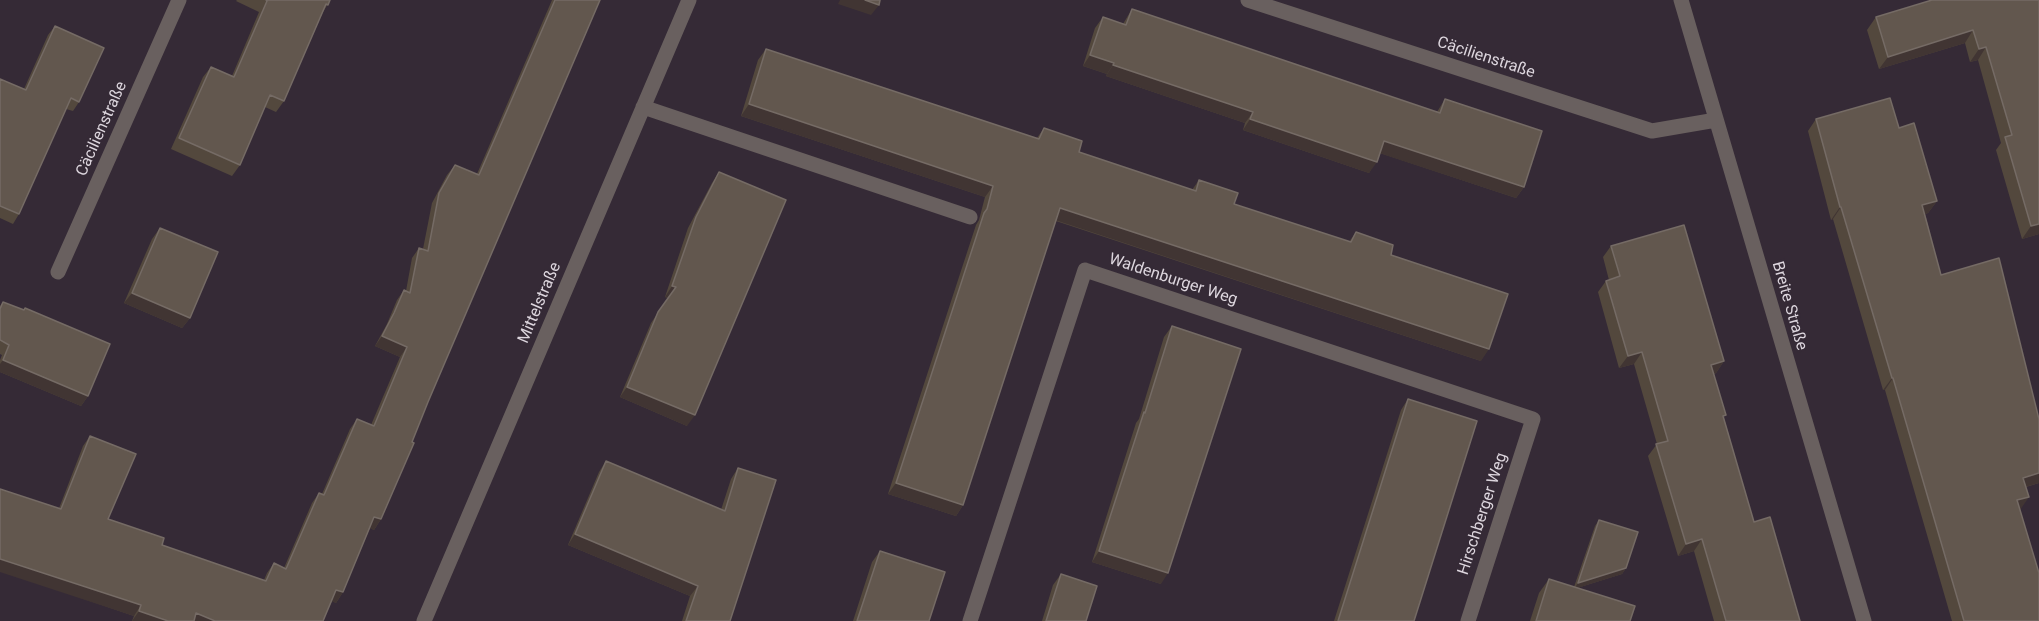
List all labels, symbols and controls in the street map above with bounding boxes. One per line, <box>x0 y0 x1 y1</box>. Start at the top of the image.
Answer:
street label: Cäcilienstraße <box>1435 33 1537 83</box>
street label: Cäcilienstraße <box>73 79 131 179</box>
street label: Waldenburger Weg <box>1106 250 1240 310</box>
street label: Breite Straße <box>1767 259 1811 353</box>
street label: Mittelstraße <box>514 260 566 346</box>
street label: Hirschberger Weg <box>1454 451 1512 577</box>

